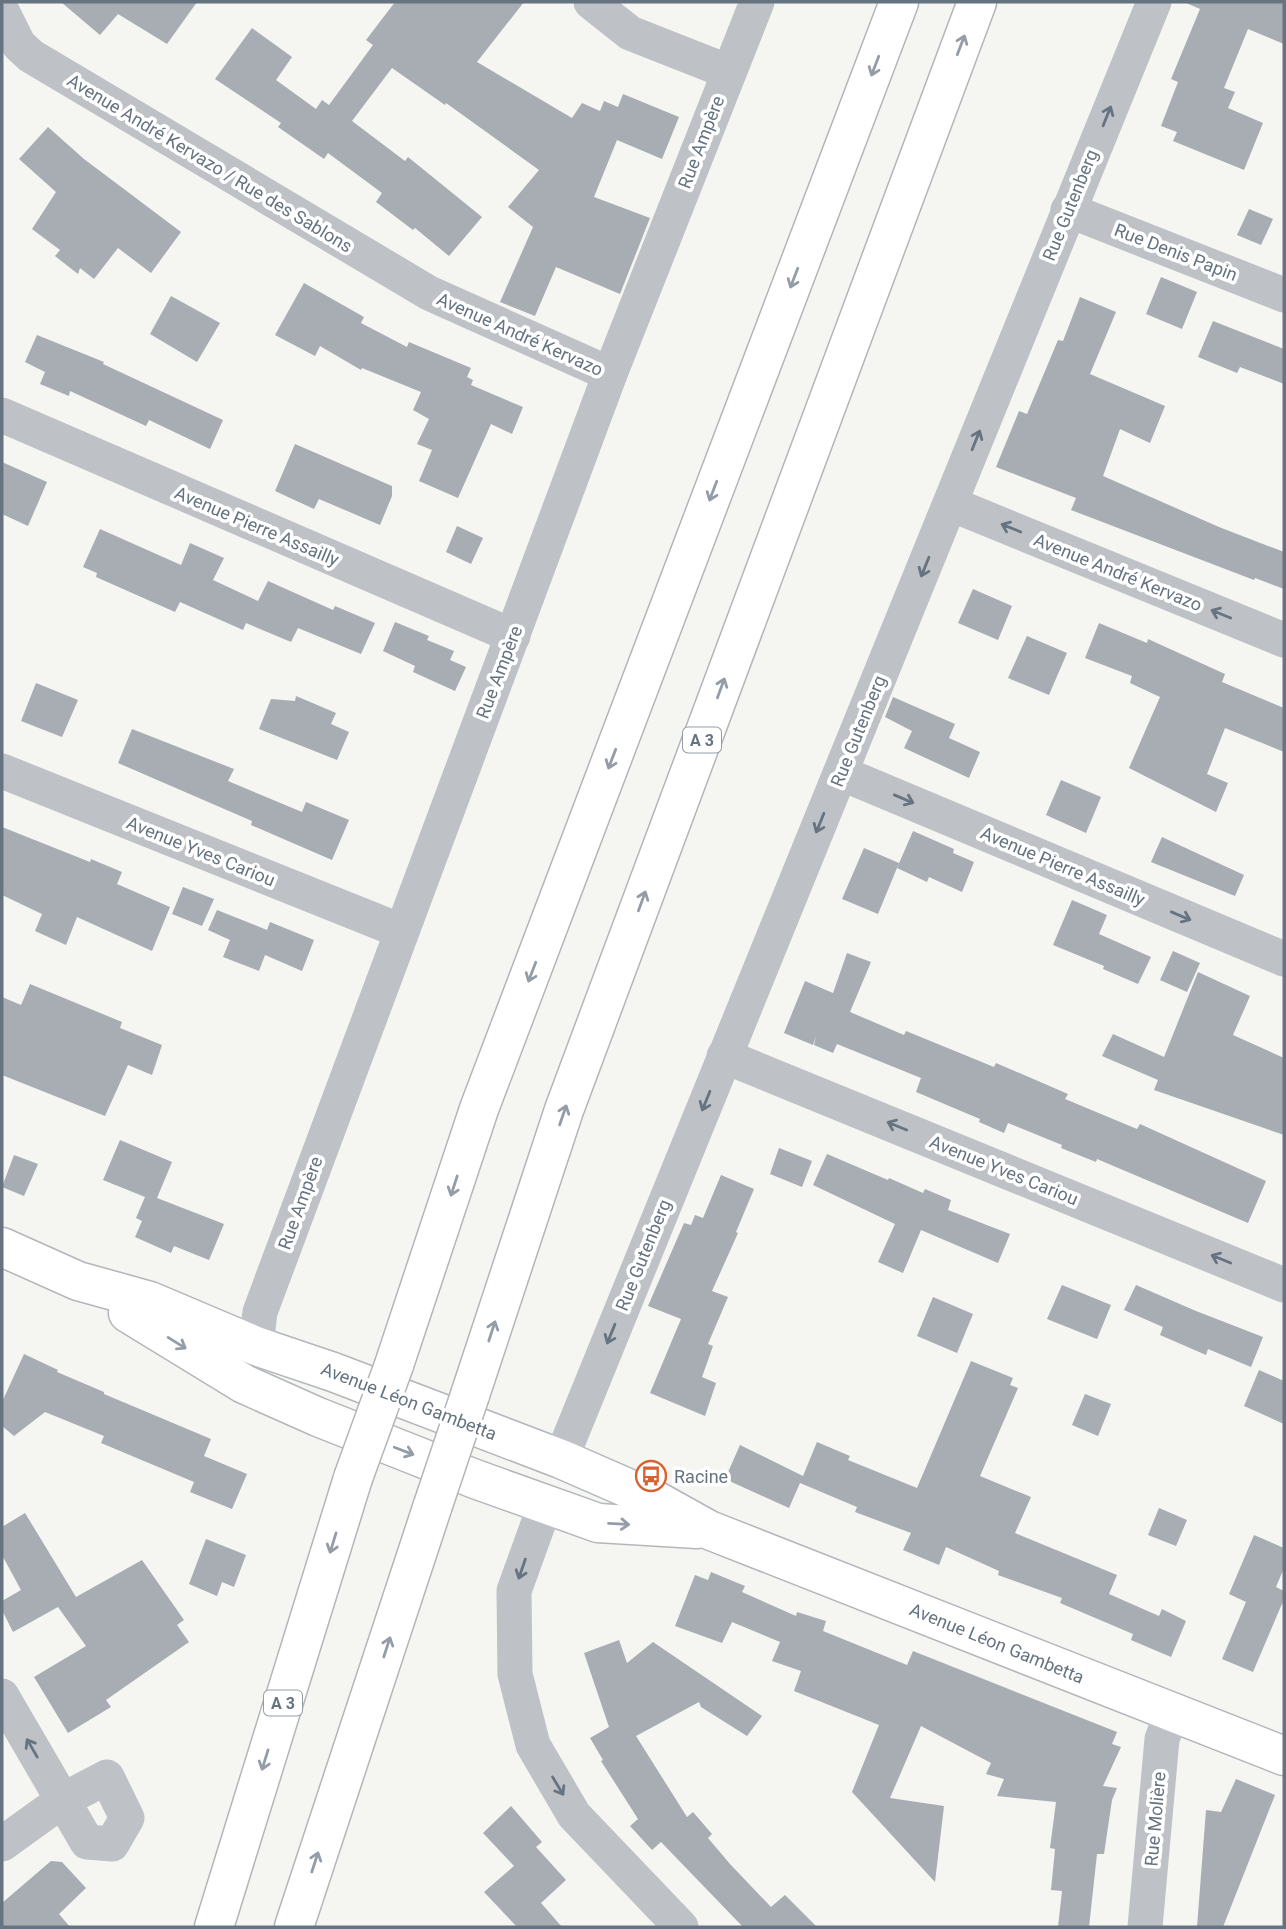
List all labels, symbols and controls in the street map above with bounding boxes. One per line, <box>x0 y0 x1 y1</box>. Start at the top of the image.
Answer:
one-way arrow <box>955 35 968 56</box>
one-way arrow <box>868 54 881 76</box>
street label: Avenue André Kervazo / Rue des Sablons <box>64 69 356 257</box>
street label: Rue Ampère <box>674 93 728 191</box>
one-way arrow <box>1101 105 1114 127</box>
street label: Rue Gutenberg <box>1038 146 1102 264</box>
street label: Rue Denis Papin <box>1112 219 1240 285</box>
one-way arrow <box>787 267 799 289</box>
street label: Avenue André Kervazo <box>434 288 606 380</box>
one-way arrow <box>971 430 984 452</box>
one-way arrow <box>706 479 718 501</box>
street label: Avenue Pierre Assailly <box>172 482 343 570</box>
one-way arrow <box>1000 521 1022 534</box>
street label: Avenue André Kervazo <box>1031 529 1205 615</box>
one-way arrow <box>918 556 931 577</box>
one-way arrow <box>1211 607 1232 620</box>
street label: Rue Ampère <box>472 623 526 721</box>
street label: Rue Gutenberg <box>826 672 890 790</box>
one-way arrow <box>716 677 728 699</box>
road number: A 3 <box>683 727 721 752</box>
one-way arrow <box>605 748 618 770</box>
one-way arrow <box>893 794 914 807</box>
street label: Avenue Yves Cariou <box>124 812 278 890</box>
one-way arrow <box>813 812 826 833</box>
street label: Avenue Pierre Assailly <box>978 822 1149 910</box>
one-way arrow <box>637 891 649 913</box>
one-way arrow <box>1170 910 1192 923</box>
one-way arrow <box>524 961 537 982</box>
one-way arrow <box>698 1090 711 1111</box>
one-way arrow <box>558 1104 570 1126</box>
one-way arrow <box>887 1119 909 1132</box>
street label: Avenue Yves Cariou <box>927 1131 1081 1209</box>
street label: Rue Ampère <box>273 1154 327 1252</box>
one-way arrow <box>447 1174 459 1196</box>
street label: Rue Gutenberg <box>611 1196 675 1314</box>
one-way arrow <box>1211 1252 1232 1265</box>
one-way arrow <box>486 1320 499 1342</box>
one-way arrow <box>603 1323 616 1345</box>
one-way arrow <box>167 1337 187 1351</box>
street label: Avenue Léon Gambetta <box>318 1358 500 1444</box>
one-way arrow <box>393 1446 415 1458</box>
bus stop icon: Racine <box>634 1459 668 1493</box>
place label: Racine <box>674 1466 728 1487</box>
one-way arrow <box>607 1518 629 1531</box>
one-way arrow <box>326 1532 339 1554</box>
one-way arrow <box>514 1558 527 1580</box>
street label: Avenue Léon Gambetta <box>907 1598 1087 1688</box>
one-way arrow <box>382 1636 394 1658</box>
road number: A 3 <box>264 1690 302 1716</box>
one-way arrow <box>25 1738 39 1758</box>
one-way arrow <box>258 1749 271 1771</box>
street label: Rue Molière <box>1140 1771 1170 1867</box>
one-way arrow <box>551 1776 565 1796</box>
one-way arrow <box>310 1852 322 1874</box>

